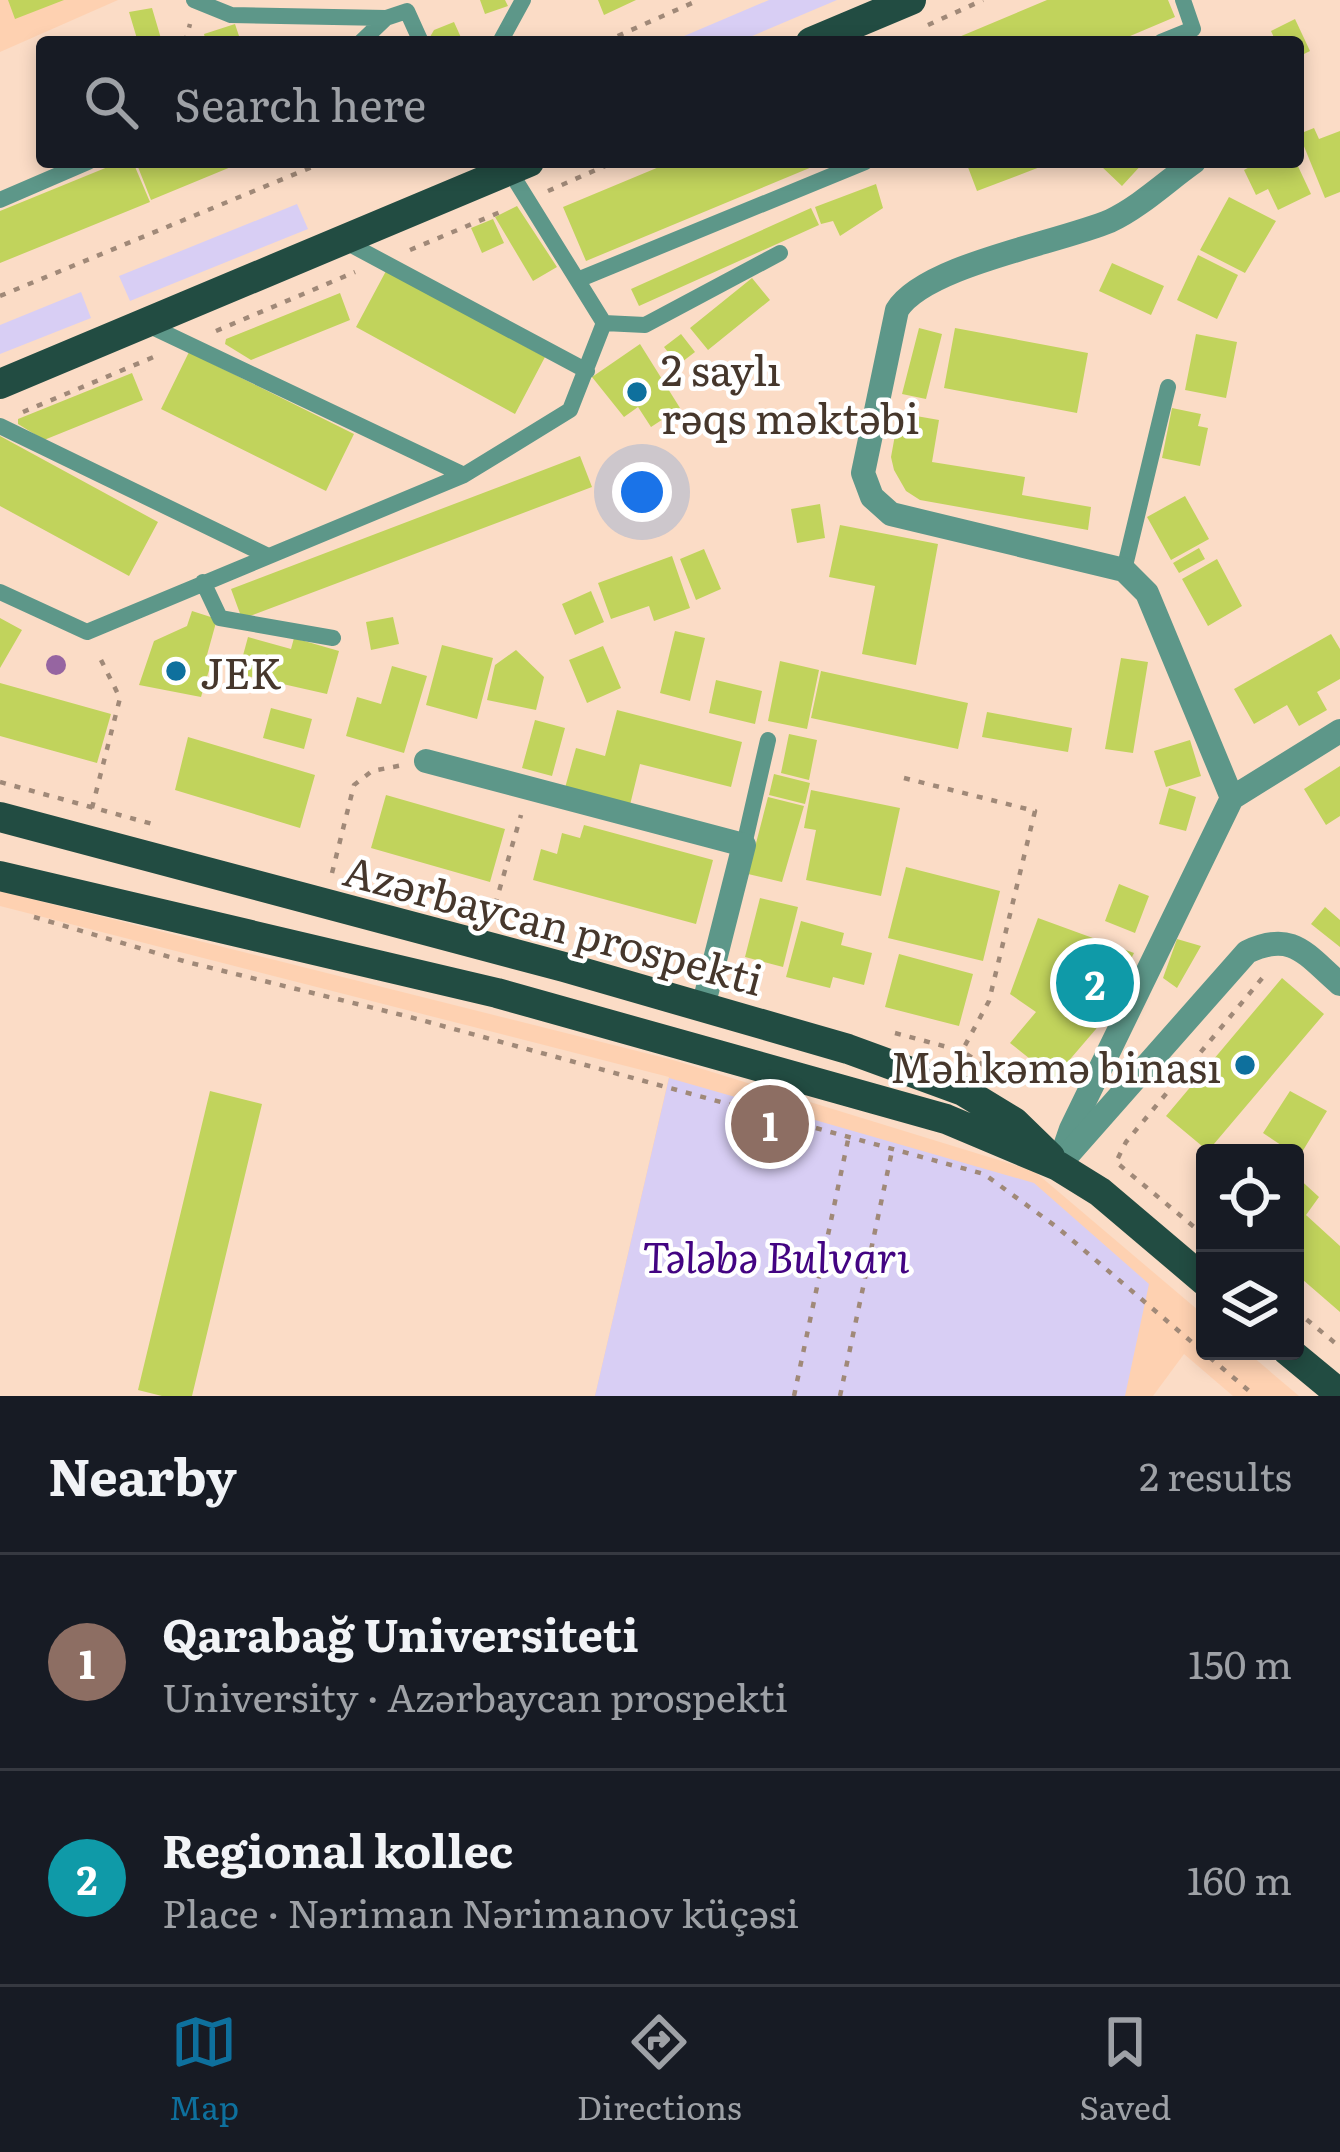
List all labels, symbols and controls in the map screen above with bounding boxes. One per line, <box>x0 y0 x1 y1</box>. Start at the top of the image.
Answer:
search box <box>36 36 1304 168</box>
icon: search <box>78 69 144 135</box>
text: Search here <box>174 69 426 136</box>
place label: 2 saylı rəqs məktəbi <box>661 337 919 447</box>
marker: 2 saylı rəqs məktəbi <box>624 379 650 405</box>
your location <box>612 462 672 522</box>
place label: JEK <box>200 640 282 702</box>
marker: JEK <box>163 658 189 684</box>
street label: Azərbaycan prospekti <box>337 837 771 1009</box>
pin: 2 <box>1056 938 1134 1028</box>
place label: Məhkəmə binası <box>890 1034 1221 1096</box>
marker: Məhkəmə binası <box>1232 1052 1258 1078</box>
pin: 1 <box>731 1079 809 1169</box>
map controls <box>1196 1144 1304 1360</box>
button: locate <box>1196 1144 1304 1252</box>
park label: Tələbə Bulvarı <box>643 1224 910 1286</box>
button: layers <box>1196 1252 1304 1360</box>
text: Nearby <box>48 1436 237 1512</box>
text: 2 results <box>1139 1445 1292 1503</box>
text: Qarabağ Universiteti <box>162 1599 639 1666</box>
text: 1 <box>79 1633 95 1691</box>
text: 150 m <box>1188 1633 1292 1691</box>
text: University · Azərbaycan prospekti <box>162 1666 788 1724</box>
text: Regional kollec <box>162 1815 513 1882</box>
text: 2 <box>77 1849 97 1907</box>
text: 160 m <box>1187 1849 1292 1907</box>
text: Place · Nəriman Nərimanov küçəsi <box>162 1882 799 1940</box>
tab: Map <box>169 2009 239 2130</box>
tab: Directions <box>577 2009 742 2130</box>
tab: Saved <box>1079 2009 1171 2130</box>

